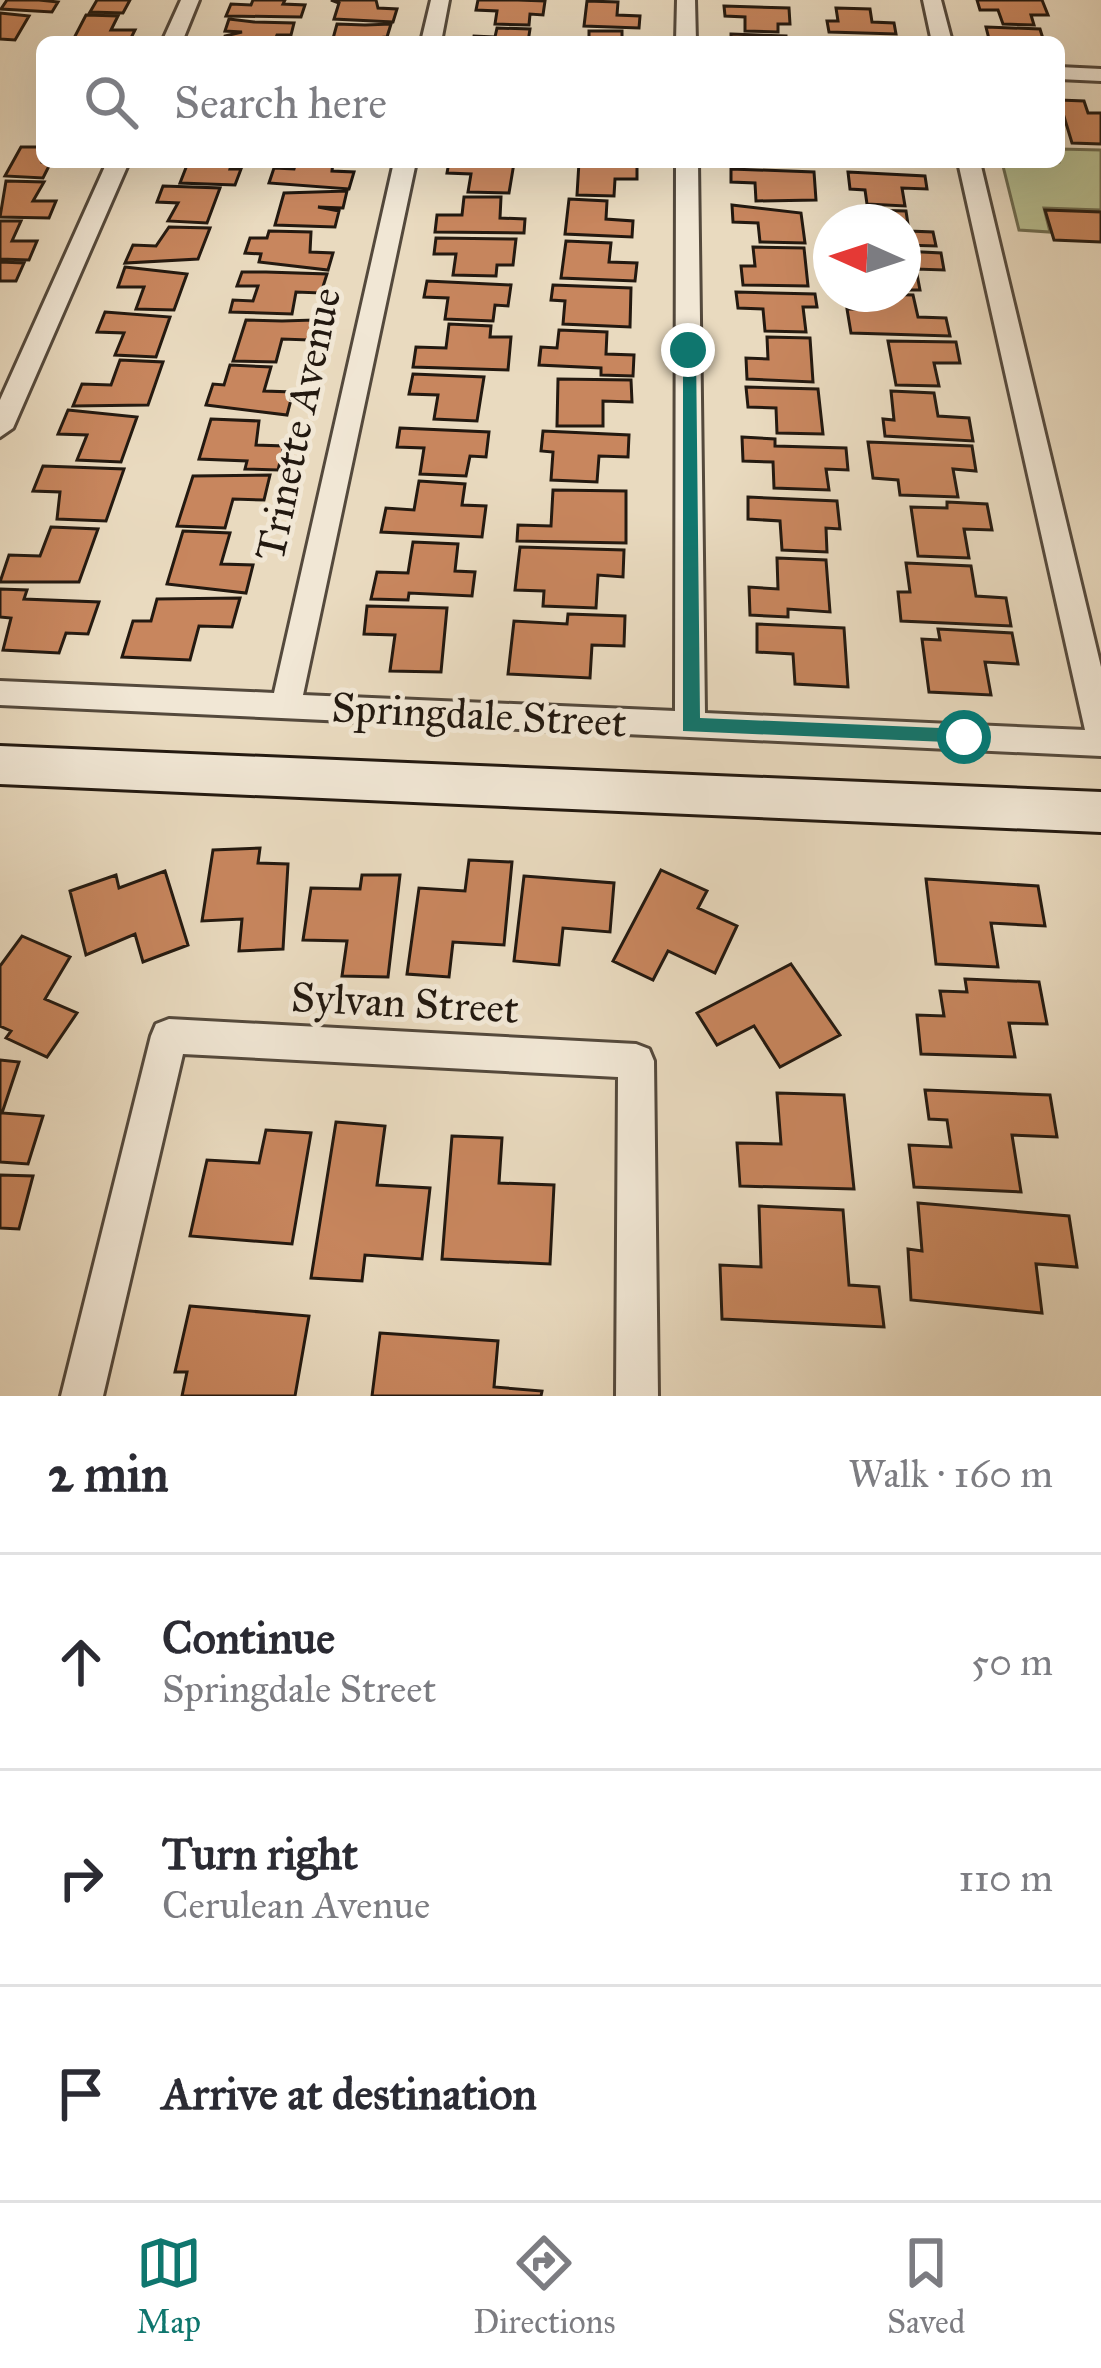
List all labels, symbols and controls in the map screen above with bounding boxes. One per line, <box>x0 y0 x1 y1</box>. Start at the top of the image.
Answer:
search box <box>36 36 1065 168</box>
icon: search <box>78 69 144 135</box>
text: Search here <box>174 75 387 130</box>
north arrow <box>813 204 921 312</box>
street label: Trinette Avenue <box>244 283 352 565</box>
route end <box>661 323 715 377</box>
street label: Springdale Street <box>330 681 628 749</box>
route start <box>937 710 991 764</box>
street label: Sylvan Street <box>290 971 520 1035</box>
text: 2 min <box>48 1443 169 1505</box>
text: Walk · 160 m <box>848 1450 1053 1498</box>
text: Continue <box>162 1610 335 1665</box>
icon: ahead <box>48 1629 114 1695</box>
text: 50 m <box>971 1638 1053 1686</box>
text: Springdale Street <box>162 1665 436 1713</box>
text: Turn right <box>162 1826 358 1881</box>
icon: right <box>48 1845 114 1911</box>
text: 110 m <box>958 1854 1053 1902</box>
text: Cerulean Avenue <box>162 1881 430 1929</box>
icon: arrive <box>48 2061 114 2127</box>
text: Arrive at destination <box>162 2066 537 2121</box>
tab: Map <box>136 2230 202 2342</box>
tab: Directions <box>473 2230 615 2342</box>
tab: Saved <box>887 2230 965 2342</box>

